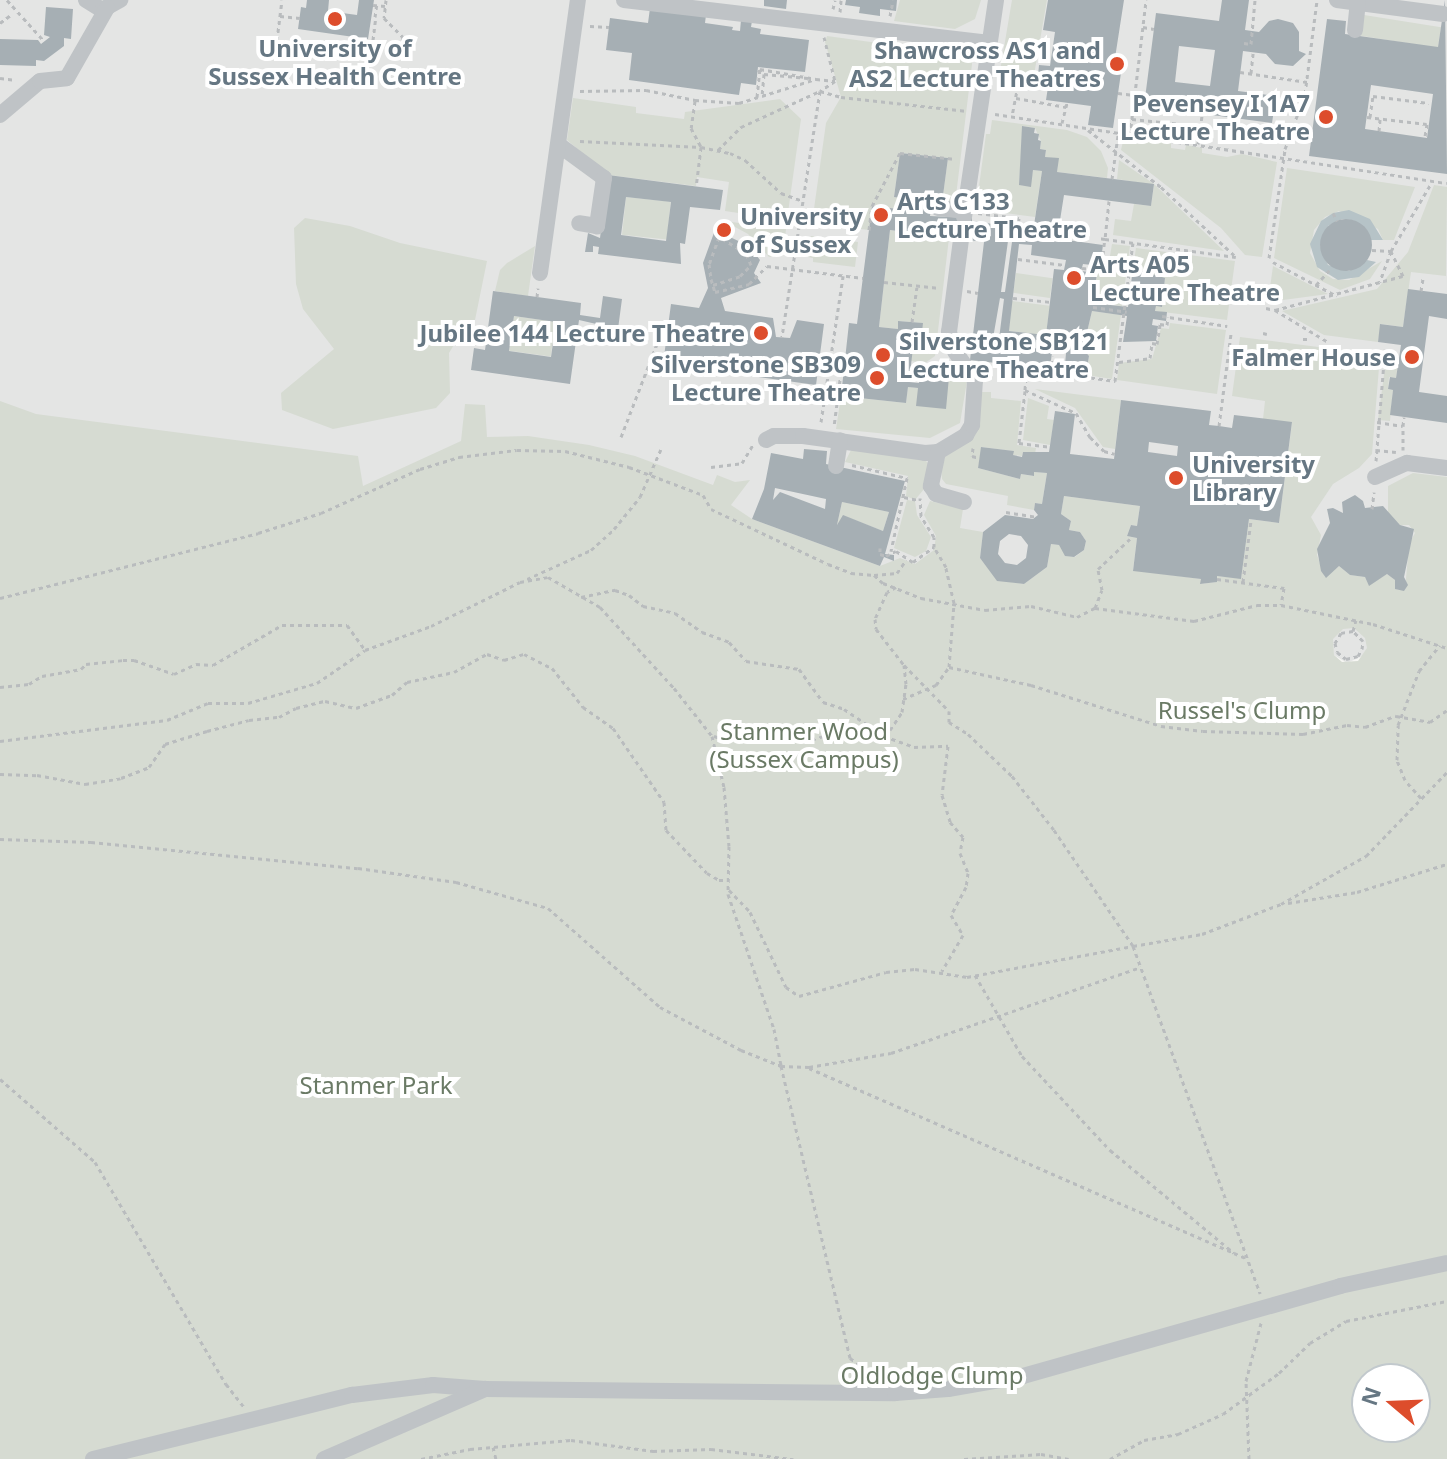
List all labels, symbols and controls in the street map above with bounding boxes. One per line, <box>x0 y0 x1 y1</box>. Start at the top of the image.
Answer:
marker: University of Sussex Health Centre <box>324 8 346 30</box>
place label: University of Sussex Health Centre <box>208 34 462 90</box>
place label: Shawcross AS1 and AS2 Lecture Theatres <box>849 36 1101 92</box>
marker: Shawcross AS1 and AS2 Lecture Theatres <box>1108 55 1126 73</box>
place label: Pevensey I 1A7 Lecture Theatre <box>1120 89 1310 145</box>
marker: Pevensey I 1A7 Lecture Theatre <box>1317 108 1335 126</box>
place label: Arts C133 Lecture Theatre <box>897 187 1087 243</box>
place label: University of Sussex <box>740 202 863 258</box>
marker: Arts C133 Lecture Theatre <box>872 206 890 224</box>
marker: University of Sussex <box>715 221 733 239</box>
place label: Arts A05 Lecture Theatre <box>1090 250 1280 306</box>
marker: Arts A05 Lecture Theatre <box>1065 269 1083 287</box>
place label: Jubilee 144 Lecture Theatre <box>420 319 745 347</box>
marker: Jubilee 144 Lecture Theatre <box>752 324 770 342</box>
place label: Silverstone SB121 Lecture Theatre <box>899 327 1109 383</box>
place label: Falmer House <box>1231 343 1396 371</box>
marker: Silverstone SB121 Lecture Theatre <box>874 346 892 364</box>
marker: Falmer House <box>1403 348 1421 366</box>
place label: Silverstone SB309 Lecture Theatre <box>651 350 861 406</box>
marker: Silverstone SB309 Lecture Theatre <box>868 369 886 387</box>
place label: University Library <box>1192 450 1315 506</box>
marker: University Library <box>1167 469 1185 487</box>
park label: Russel's Clump <box>1158 696 1326 724</box>
park label: Stanmer Wood (Sussex Campus) <box>709 717 899 773</box>
park label: Stanmer Park <box>300 1071 452 1099</box>
park label: Oldlodge Clump <box>840 1361 1024 1389</box>
north arrow <box>1351 1363 1431 1443</box>
text: N <box>1353 1383 1387 1409</box>

